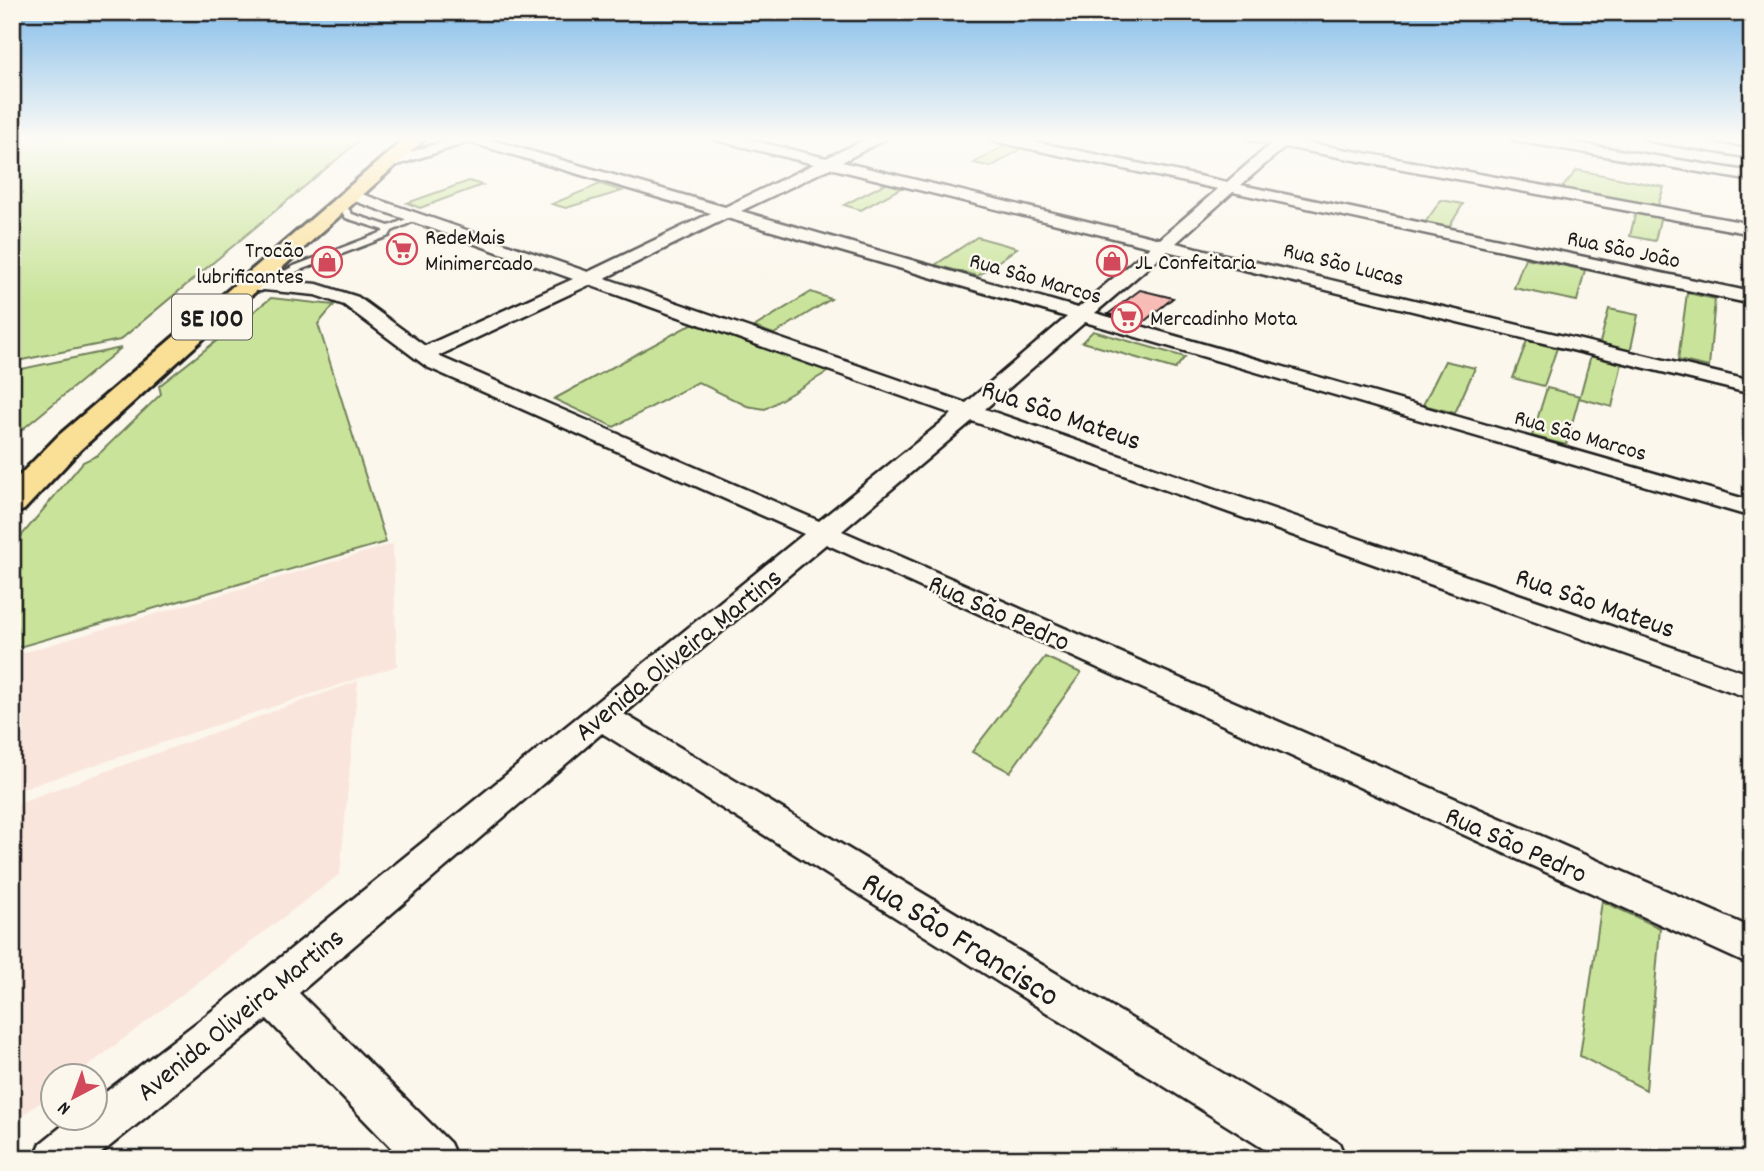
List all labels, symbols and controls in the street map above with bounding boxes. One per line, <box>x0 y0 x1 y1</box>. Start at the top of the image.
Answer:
place label: RedeMais Minimercado <box>425 223 533 282</box>
street label: Rua São João <box>1564 223 1683 279</box>
supermarket icon: RedeMais Minimercado <box>385 232 419 266</box>
street label: Rua São Lucas <box>1279 235 1407 297</box>
place label: Trocão lubrificantes <box>196 236 304 295</box>
shop icon: JL Confeitaria <box>1095 244 1129 278</box>
shop icon: Trocão lubrificantes <box>310 245 344 279</box>
street label: Rua São Marcos <box>965 246 1105 315</box>
place label: JL Confeitaria <box>1135 248 1257 281</box>
road number: SE 100 <box>172 294 252 340</box>
supermarket icon: Mercadinho Mota <box>1110 300 1144 334</box>
place label: Mercadinho Mota <box>1150 304 1298 337</box>
street label: Rua São Mateus <box>975 372 1146 464</box>
street label: Rua São Marcos <box>1510 403 1650 472</box>
street label: Avenida Oliveira Martins <box>568 560 793 753</box>
street label: Rua São Mateus <box>1509 560 1680 652</box>
street label: Rua São Pedro <box>921 566 1075 665</box>
street label: Rua São Pedro <box>1438 798 1592 897</box>
street label: Rua São Francisco <box>851 862 1067 1021</box>
street label: Avenida Oliveira Martins <box>130 920 355 1113</box>
north arrow <box>38 1062 108 1132</box>
text: N <box>53 1094 78 1120</box>

